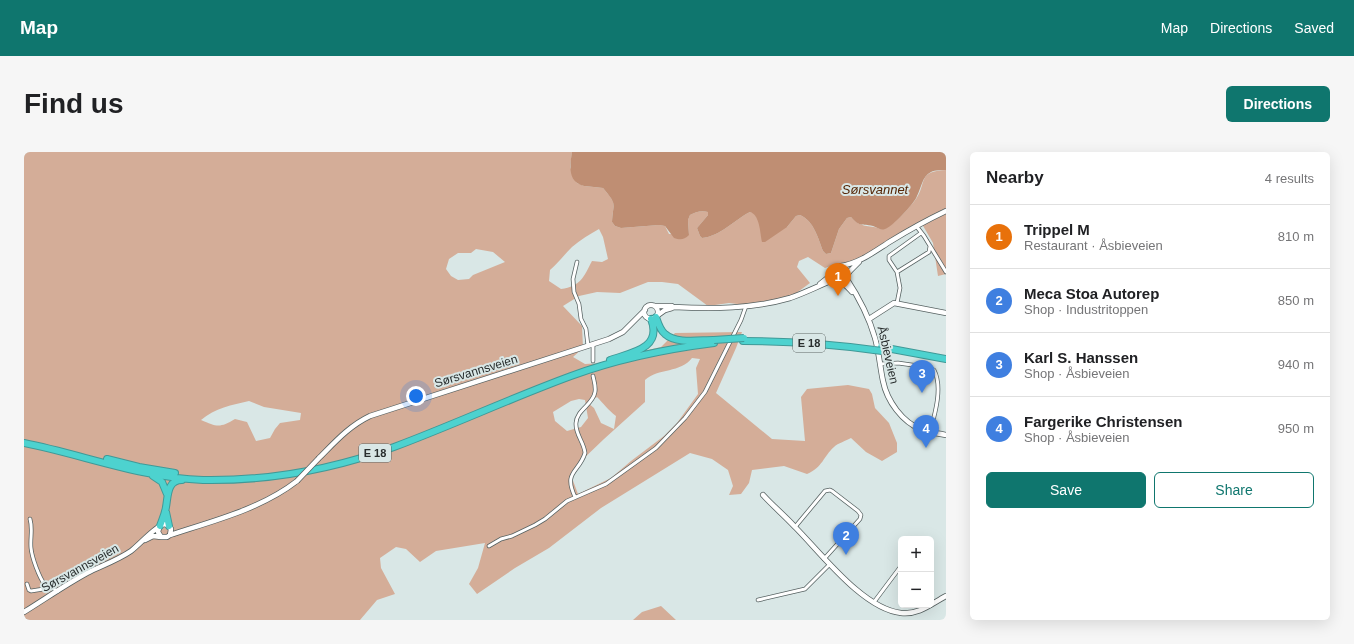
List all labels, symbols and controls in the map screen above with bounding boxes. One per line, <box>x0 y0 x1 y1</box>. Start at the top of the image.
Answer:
text: Map <box>20 17 58 38</box>
text: Map <box>1161 20 1188 36</box>
text: Directions <box>1210 20 1272 36</box>
text: Saved <box>1294 20 1334 36</box>
button: Directions <box>1226 86 1330 122</box>
text: Find us <box>24 88 124 119</box>
text: Nearby <box>986 168 1044 187</box>
text: 4 results <box>1265 171 1314 186</box>
water label: Sørsvannet <box>842 182 910 197</box>
text: Trippel M <box>1024 221 1090 238</box>
text: 1 <box>995 229 1003 244</box>
text: 810 m <box>1278 229 1314 244</box>
text: Restaurant · Åsbieveien <box>1024 238 1163 253</box>
pin: 1 <box>825 263 851 296</box>
text: Meca Stoa Autorep <box>1024 285 1159 302</box>
text: 2 <box>995 293 1003 308</box>
text: 850 m <box>1278 293 1314 308</box>
text: Shop · Industritoppen <box>1024 302 1148 317</box>
street label: Åsbieveien <box>875 325 902 385</box>
road number: E 18 <box>793 334 825 352</box>
text: Karl S. Hanssen <box>1024 349 1138 366</box>
street label: Sørsvannsveien <box>433 352 519 390</box>
text: 3 <box>995 357 1003 372</box>
text: 940 m <box>1278 357 1314 372</box>
pin: 3 <box>909 360 935 393</box>
text: Shop · Åsbieveien <box>1024 366 1130 381</box>
your location <box>406 386 426 406</box>
text: Fargerike Christensen <box>1024 413 1182 430</box>
pin: 4 <box>913 415 939 448</box>
text: 4 <box>995 421 1003 436</box>
text: 950 m <box>1278 421 1314 436</box>
text: Shop · Åsbieveien <box>1024 430 1130 445</box>
road number: E 18 <box>359 444 391 462</box>
button: Save <box>986 472 1146 508</box>
button: Share <box>1154 472 1314 508</box>
pin: 2 <box>833 522 859 555</box>
map controls <box>898 536 934 608</box>
button: + <box>898 536 934 572</box>
street label: Sørsvannsveien <box>39 541 121 595</box>
button: − <box>898 572 934 608</box>

